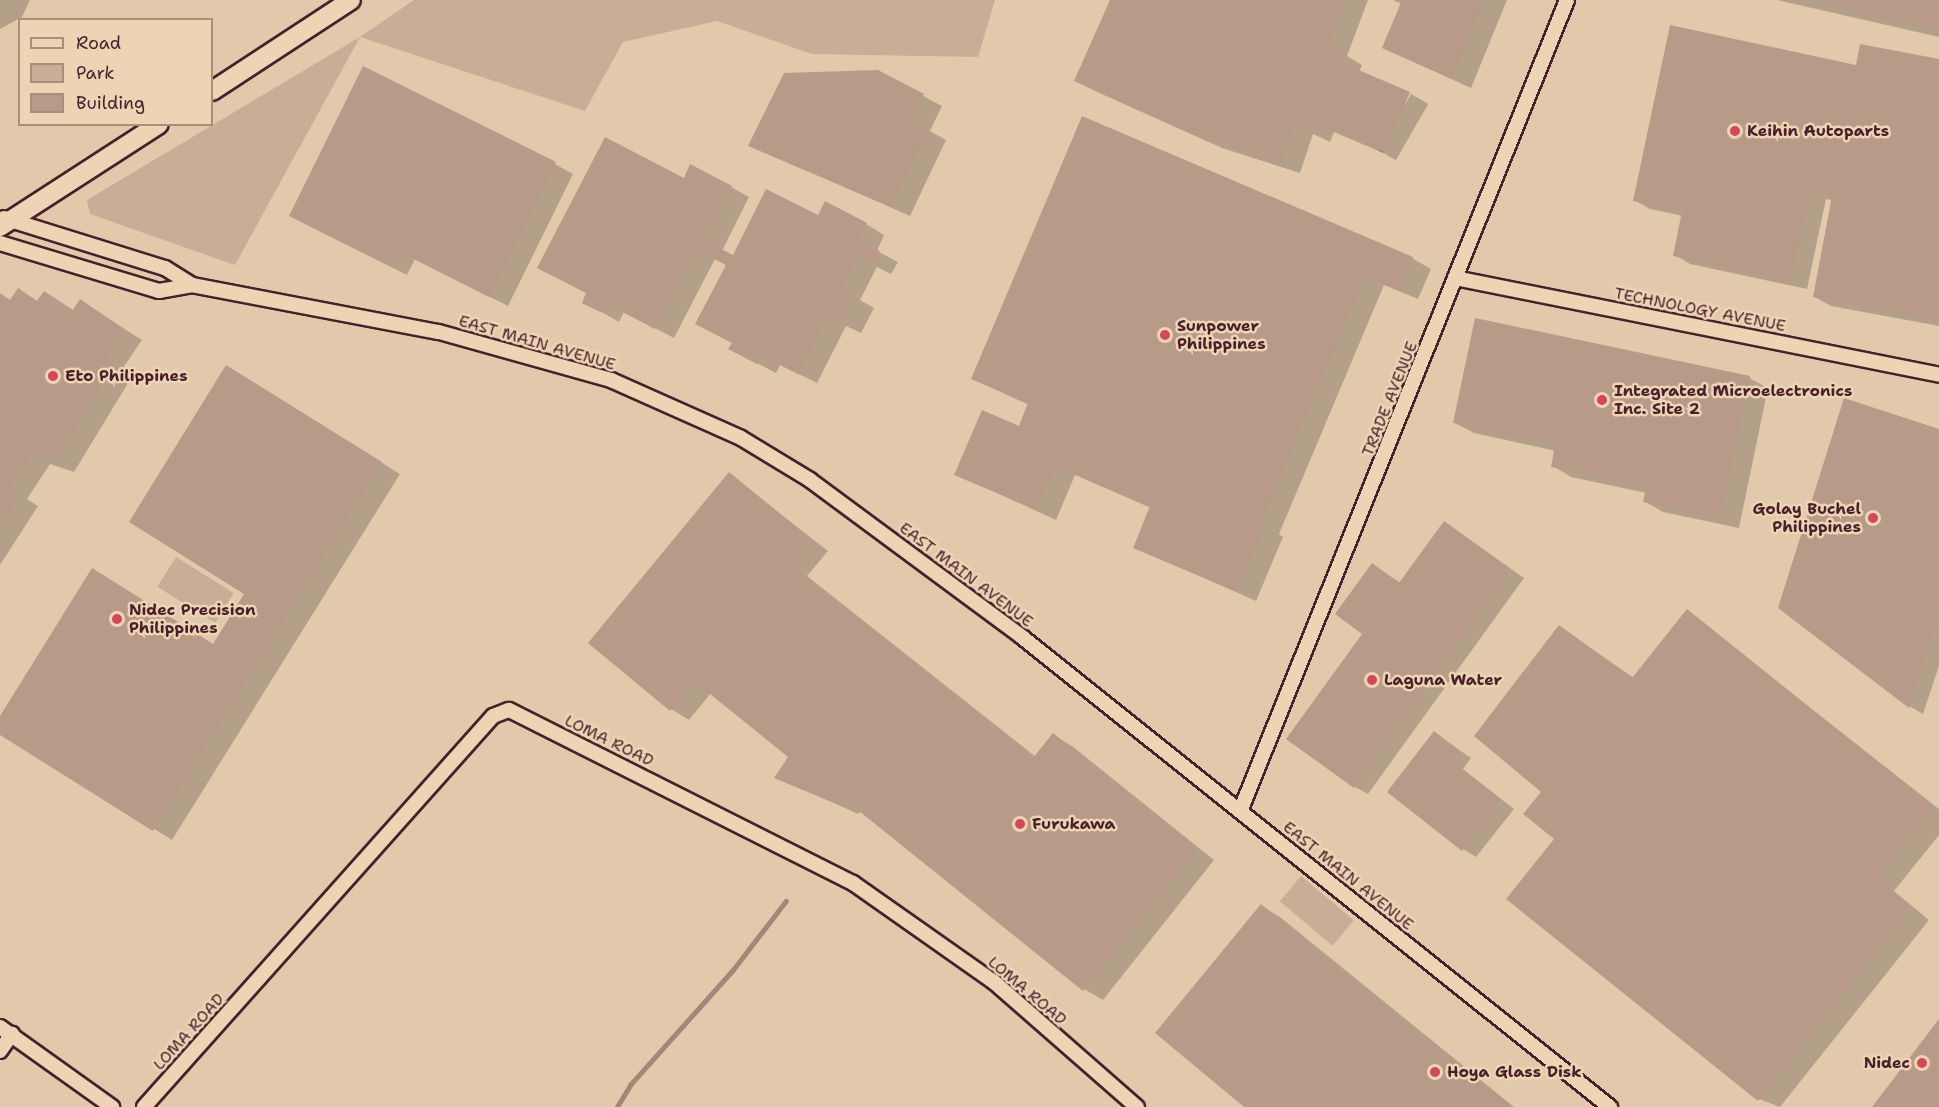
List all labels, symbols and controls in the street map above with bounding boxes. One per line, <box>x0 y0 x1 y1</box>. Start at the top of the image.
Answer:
legend <box>18 18 213 126</box>
text: Road <box>76 31 121 55</box>
text: Park <box>76 61 115 85</box>
text: Building <box>76 91 145 115</box>
place label: Keihin Autoparts <box>1747 121 1889 141</box>
marker: Keihin Autoparts <box>1728 124 1742 138</box>
street label: TECHNOLOGY AVENUE <box>1613 284 1787 336</box>
street label: EAST MAIN AVENUE <box>456 311 618 375</box>
place label: Sunpower Philippines <box>1177 316 1266 354</box>
marker: Sunpower Philippines <box>1158 328 1172 342</box>
street label: TRADE AVENUE <box>1358 339 1422 459</box>
place label: Eto Philippines <box>65 366 188 386</box>
marker: Eto Philippines <box>46 369 60 383</box>
place label: Integrated Microelectronics Inc. Site 2 <box>1614 381 1852 419</box>
marker: Integrated Microelectronics Inc. Site 2 <box>1595 393 1609 407</box>
place label: Golay Buchel Philippines <box>1752 499 1861 537</box>
marker: Golay Buchel Philippines <box>1866 511 1880 525</box>
street label: EAST MAIN AVENUE <box>895 519 1037 631</box>
place label: Nidec Precision Philippines <box>129 600 256 638</box>
marker: Nidec Precision Philippines <box>110 612 124 626</box>
place label: Laguna Water <box>1384 670 1502 690</box>
marker: Laguna Water <box>1365 673 1379 687</box>
street label: LOMA ROAD <box>561 711 657 771</box>
place label: Furukawa <box>1032 814 1115 834</box>
marker: Furukawa <box>1013 817 1027 831</box>
street label: EAST MAIN AVENUE <box>1279 817 1417 935</box>
street label: LOMA ROAD <box>984 953 1070 1029</box>
street label: LOMA ROAD <box>150 990 228 1074</box>
place label: Nidec <box>1864 1053 1910 1073</box>
marker: Nidec <box>1915 1056 1929 1070</box>
place label: Hoya Glass Disk <box>1447 1062 1582 1082</box>
marker: Hoya Glass Disk <box>1428 1065 1442 1079</box>

